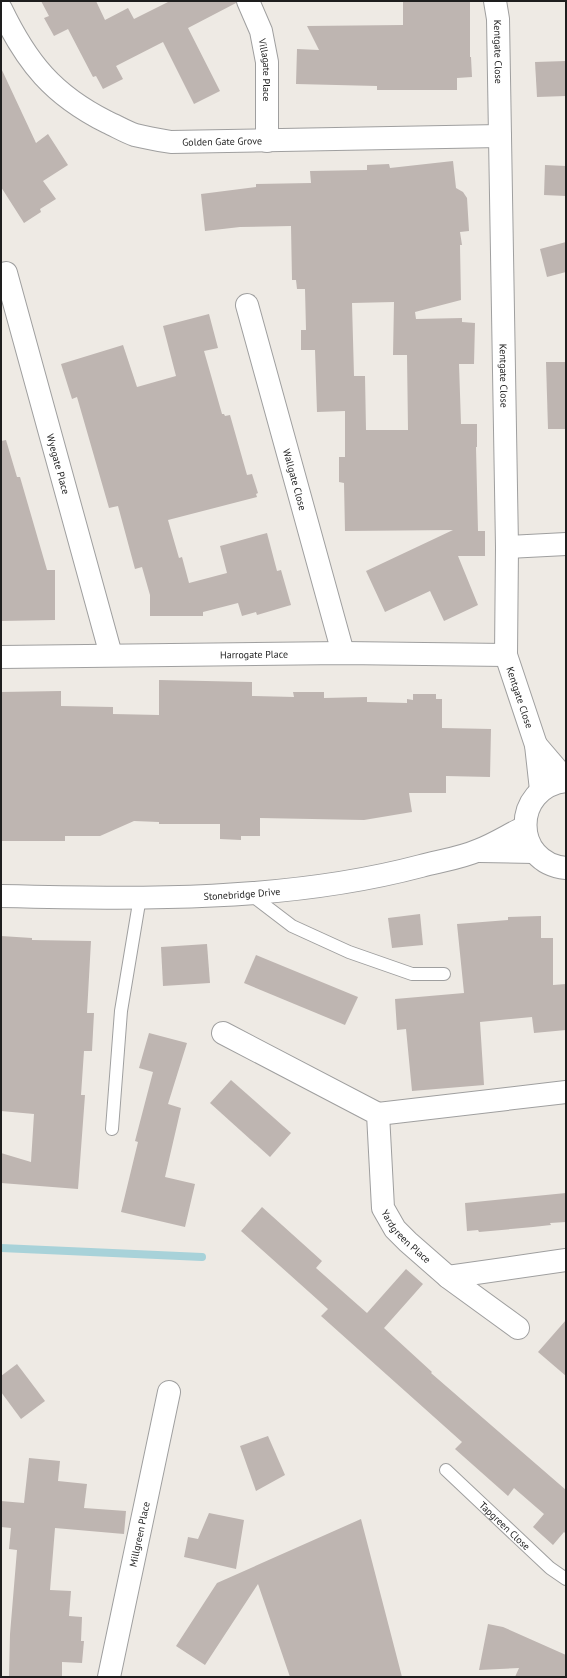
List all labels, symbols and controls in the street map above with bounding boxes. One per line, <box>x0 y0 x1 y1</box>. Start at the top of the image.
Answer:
street label: Kentgate Close <box>492 20 506 84</box>
street label: Villagate Place <box>256 36 274 101</box>
street label: Golden Gate Grove <box>182 134 262 148</box>
street label: Kentgate Close <box>497 343 511 408</box>
street label: Wyegate Place <box>44 432 73 495</box>
street label: Wallgate Close <box>280 447 310 512</box>
street label: Harrogate Place <box>220 647 288 661</box>
street label: Kentgate Close <box>504 665 536 730</box>
street label: Stonebridge Drive <box>203 884 281 903</box>
street label: Yardgreen Place <box>379 1207 434 1266</box>
street label: Tapgreen Close <box>477 1498 533 1553</box>
street label: Millgreen Place <box>126 1500 152 1568</box>

